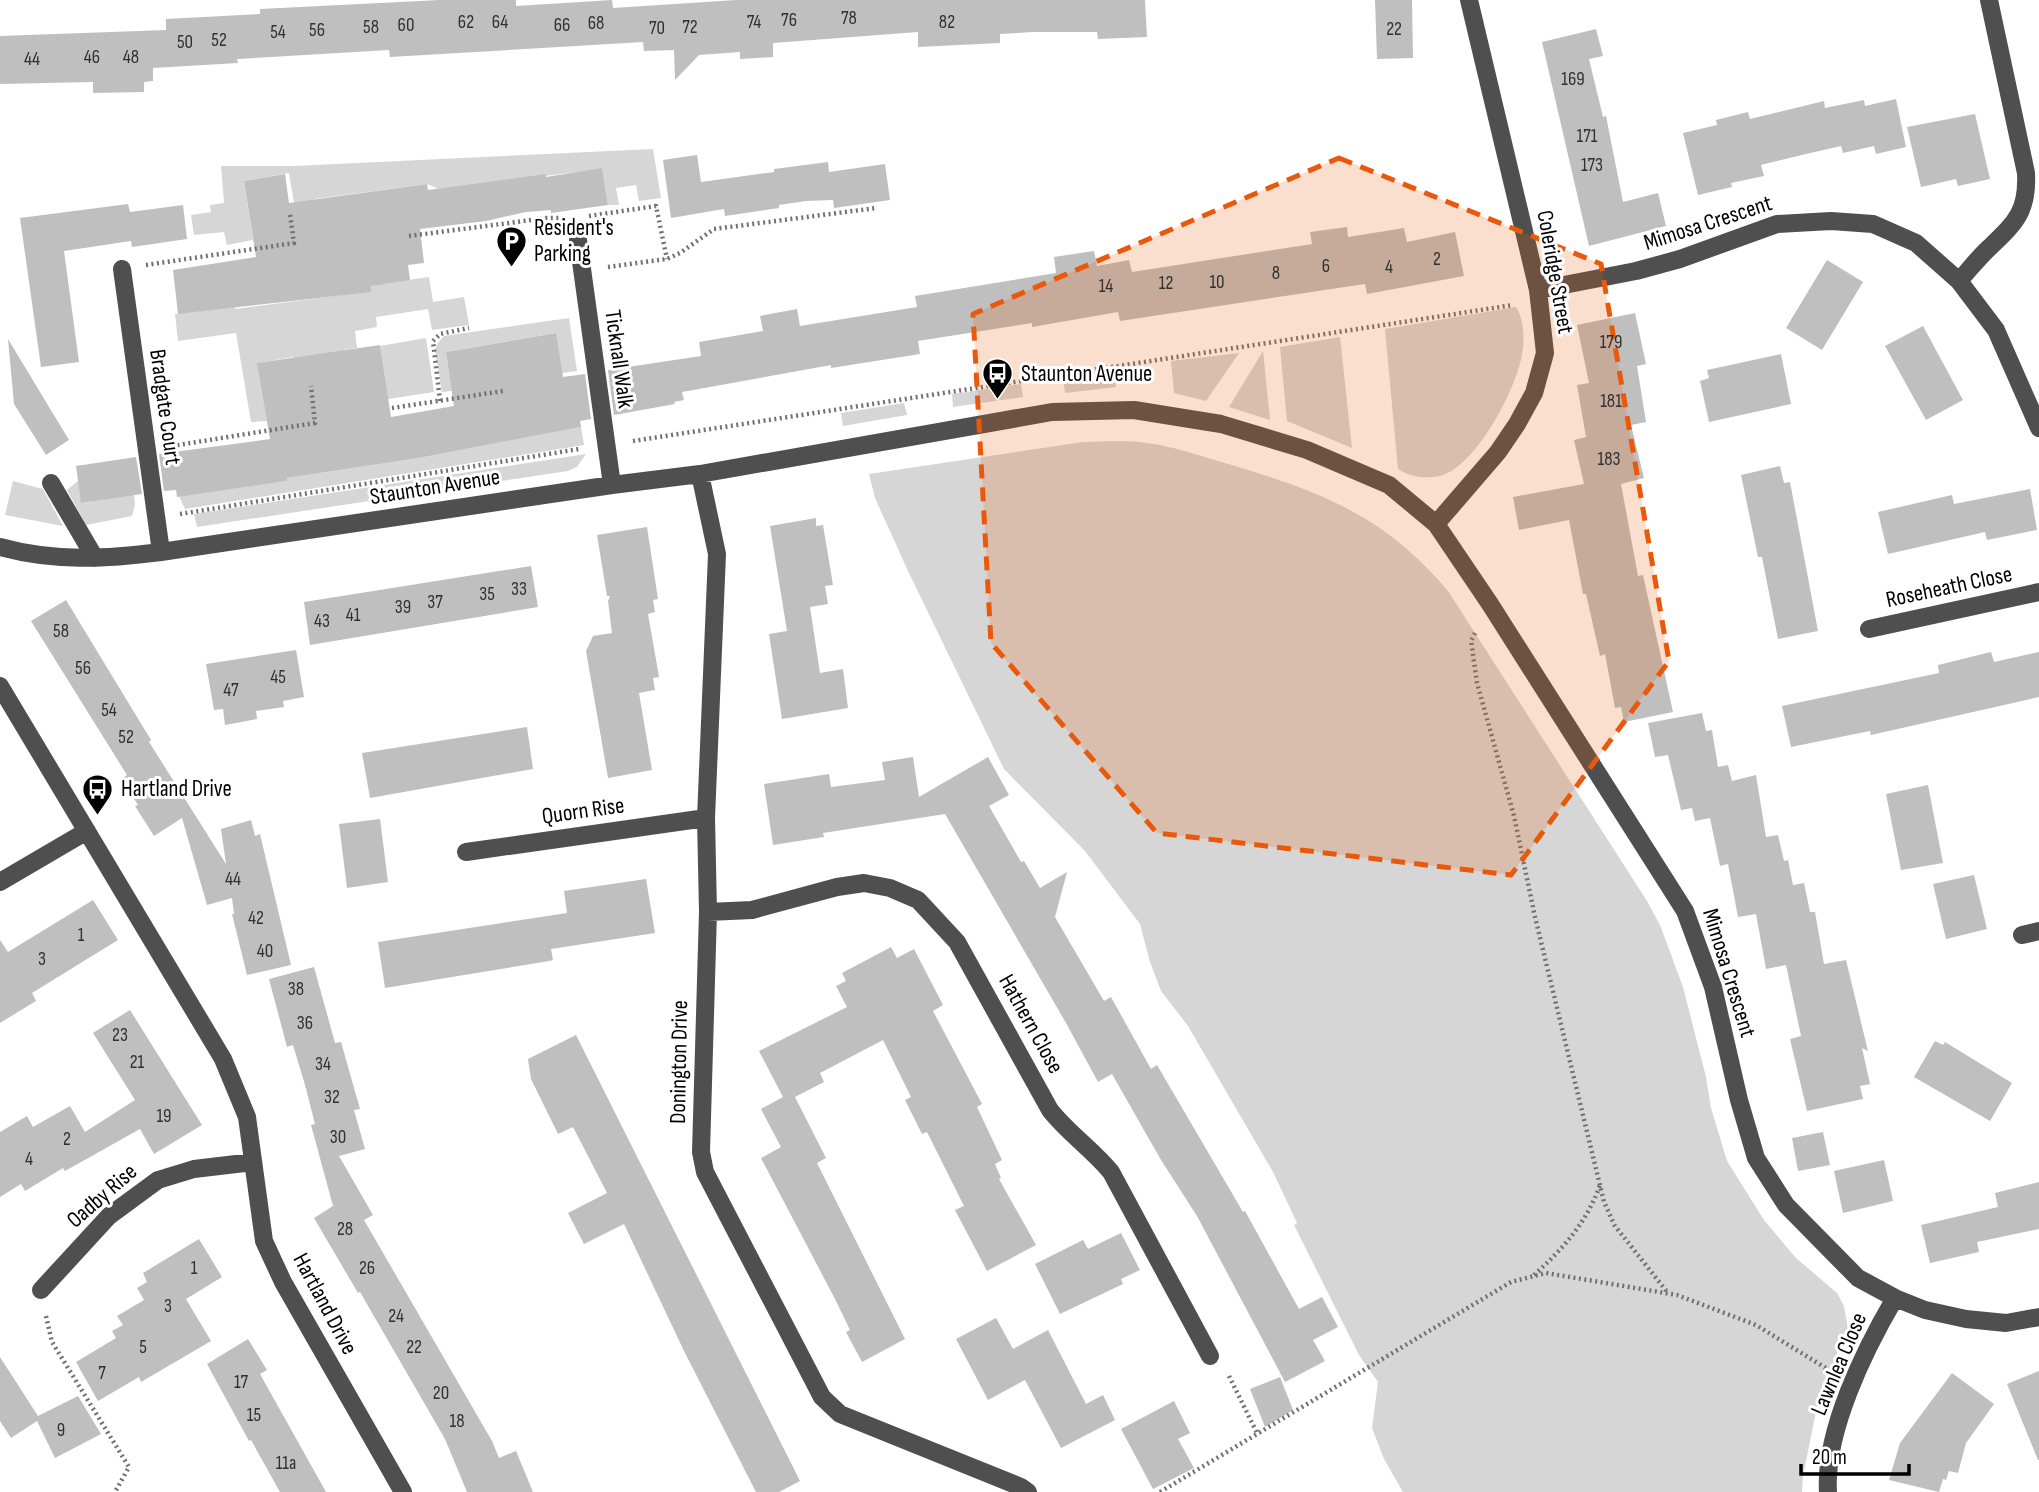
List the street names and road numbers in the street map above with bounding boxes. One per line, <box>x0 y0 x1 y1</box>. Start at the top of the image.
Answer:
street label: Mimosa Crescent <box>1640 189 1776 257</box>
street label: Coleridge Street <box>1530 208 1580 336</box>
street label: Ticknall Walk <box>598 308 640 410</box>
street label: Bradgate Court <box>143 347 187 467</box>
street label: Staunton Avenue <box>368 463 502 511</box>
street label: Roseheath Close <box>1883 560 2015 614</box>
street label: Quorn Rise <box>540 791 626 831</box>
street label: Mimosa Crescent <box>1696 905 1762 1041</box>
street label: Hathern Close <box>992 969 1070 1079</box>
street label: Donington Drive <box>664 1000 694 1124</box>
street label: Oadby Rise <box>61 1158 143 1234</box>
street label: Hartland Drive <box>287 1248 363 1360</box>
street label: Lawnlea Close <box>1805 1309 1873 1419</box>

